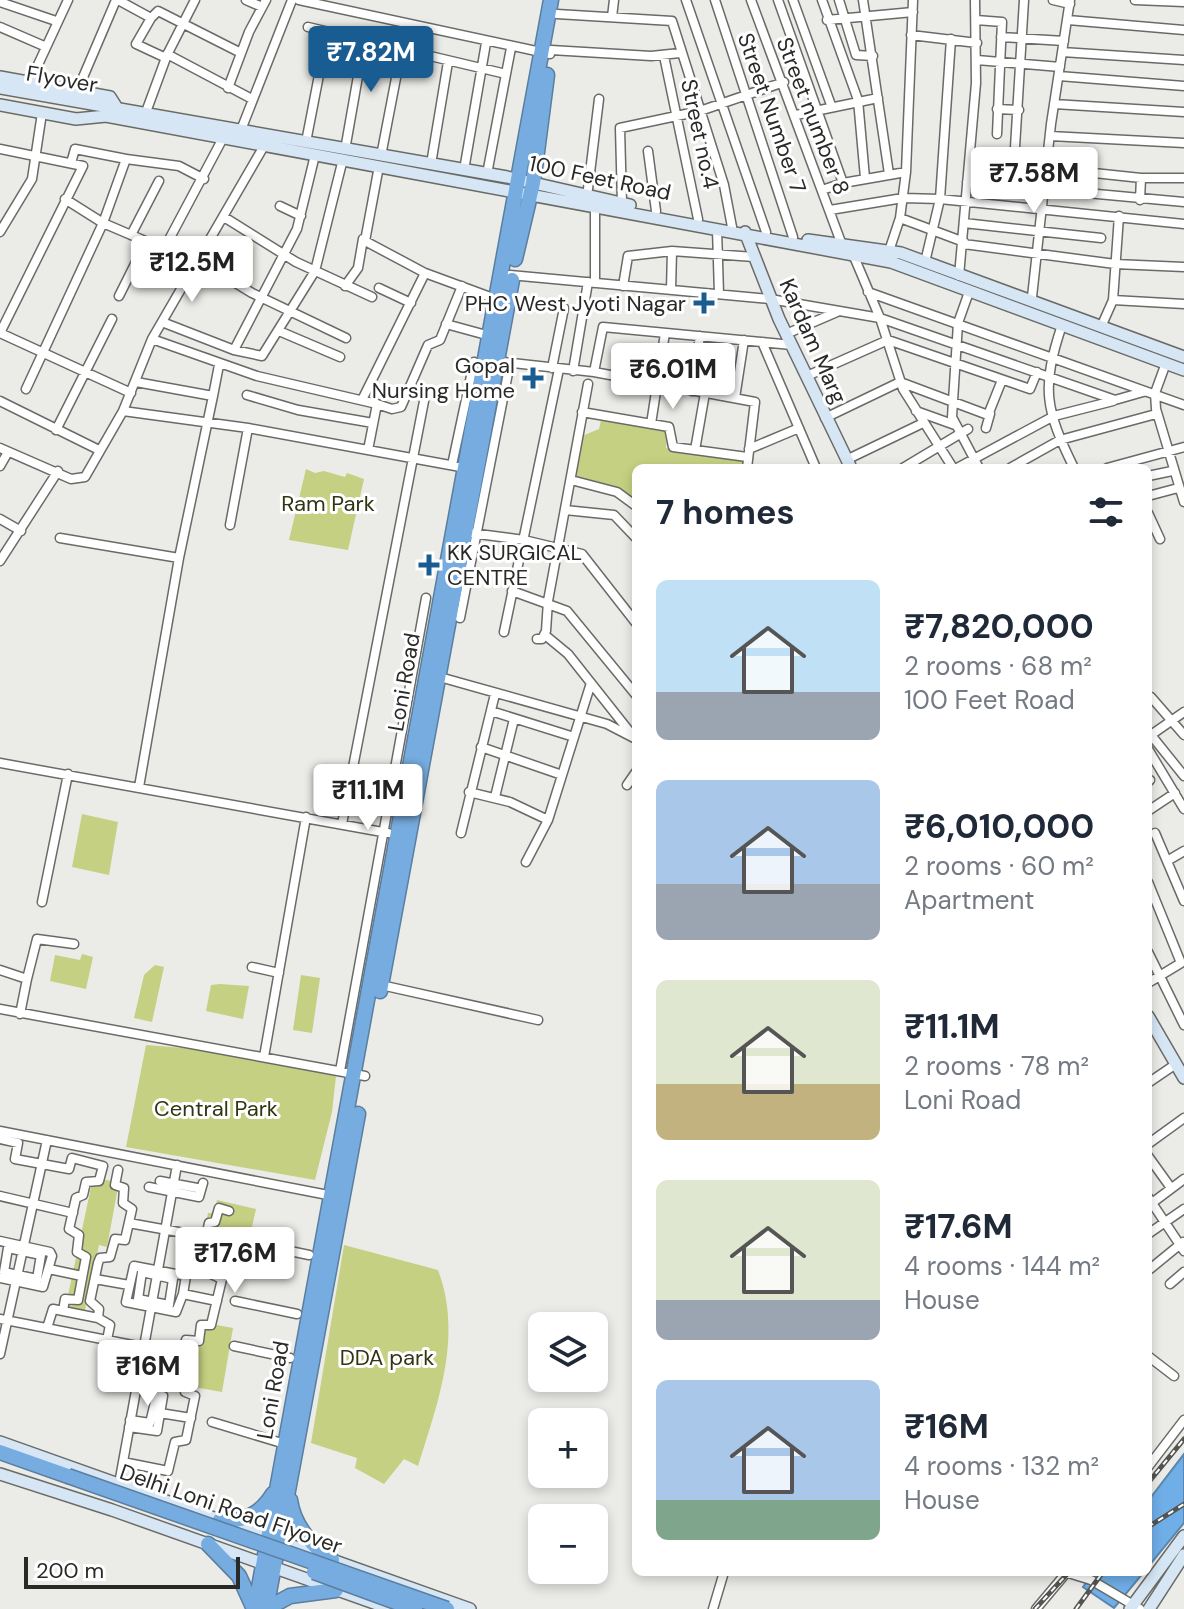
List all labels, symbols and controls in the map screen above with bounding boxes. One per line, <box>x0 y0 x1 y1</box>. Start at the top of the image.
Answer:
pin: ₹7.82M <box>306 26 436 94</box>
street label: Street Number 7 <box>731 29 813 197</box>
street label: Street number 8 <box>770 33 856 199</box>
text: ₹7.82M <box>326 35 416 69</box>
street label: Flyover <box>24 58 100 100</box>
street label: Street no.4 <box>674 76 726 192</box>
pin: ₹7.58M <box>969 147 1099 215</box>
street label: 100 Feet Road <box>526 149 674 207</box>
text: ₹7.58M <box>989 156 1079 190</box>
pin: ₹12.5M <box>127 236 257 304</box>
text: ₹12.5M <box>149 245 235 279</box>
street label: Kardam Marg <box>773 274 853 408</box>
place label: PHC West Jyoti Nagar <box>465 289 686 318</box>
marker: PHC West Jyoti Nagar <box>693 292 715 314</box>
pin: ₹6.01M <box>608 343 738 411</box>
place label: Gopal Nursing Home <box>372 351 515 405</box>
text: ₹6.01M <box>629 352 717 386</box>
marker: Gopal Nursing Home <box>522 367 544 389</box>
park label: Ram Park <box>281 489 375 518</box>
text: 7 homes <box>656 490 795 535</box>
icon: filters <box>1084 490 1128 534</box>
place label: KK SURGICAL CENTRE <box>447 538 582 592</box>
marker: KK SURGICAL CENTRE <box>418 554 440 576</box>
text: ₹7,820,000 <box>904 604 1094 649</box>
icon: home <box>720 612 816 708</box>
street label: Loni Road <box>381 631 427 733</box>
text: 2 rooms · 68 m² <box>904 649 1092 683</box>
text: 100 Feet Road <box>904 683 1075 717</box>
pin: ₹11.1M <box>303 764 433 832</box>
text: ₹11.1M <box>331 773 405 807</box>
text: ₹6,010,000 <box>904 804 1094 849</box>
icon: home <box>720 812 816 908</box>
text: 2 rooms · 60 m² <box>904 849 1094 883</box>
text: Apartment <box>904 883 1035 917</box>
text: ₹11.1M <box>904 1004 1000 1049</box>
icon: home <box>720 1012 816 1108</box>
text: 2 rooms · 78 m² <box>904 1049 1089 1083</box>
text: Loni Road <box>904 1083 1021 1117</box>
park label: Central Park <box>154 1094 278 1123</box>
text: ₹17.6M <box>904 1204 1013 1249</box>
icon: home <box>720 1212 816 1308</box>
pin: ₹17.6M <box>170 1227 300 1295</box>
text: ₹17.6M <box>193 1236 277 1270</box>
text: 4 rooms · 144 m² <box>904 1249 1100 1283</box>
text: House <box>904 1283 980 1317</box>
map controls <box>528 1312 608 1584</box>
button: layers <box>528 1312 608 1392</box>
street label: Loni Road <box>250 1339 296 1441</box>
pin: ₹16M <box>101 1340 195 1408</box>
park label: DDA park <box>340 1343 434 1372</box>
text: ₹16M <box>116 1349 180 1383</box>
text: ₹16M <box>904 1404 989 1449</box>
button: + <box>528 1408 608 1488</box>
icon: home <box>720 1412 816 1508</box>
text: 4 rooms · 132 m² <box>904 1449 1099 1483</box>
street label: Delhi Loni Road Flyover <box>116 1457 346 1561</box>
text: House <box>904 1483 980 1517</box>
button: − <box>528 1504 608 1584</box>
scale bar <box>24 1553 240 1589</box>
text: 200 m <box>36 1556 104 1585</box>

